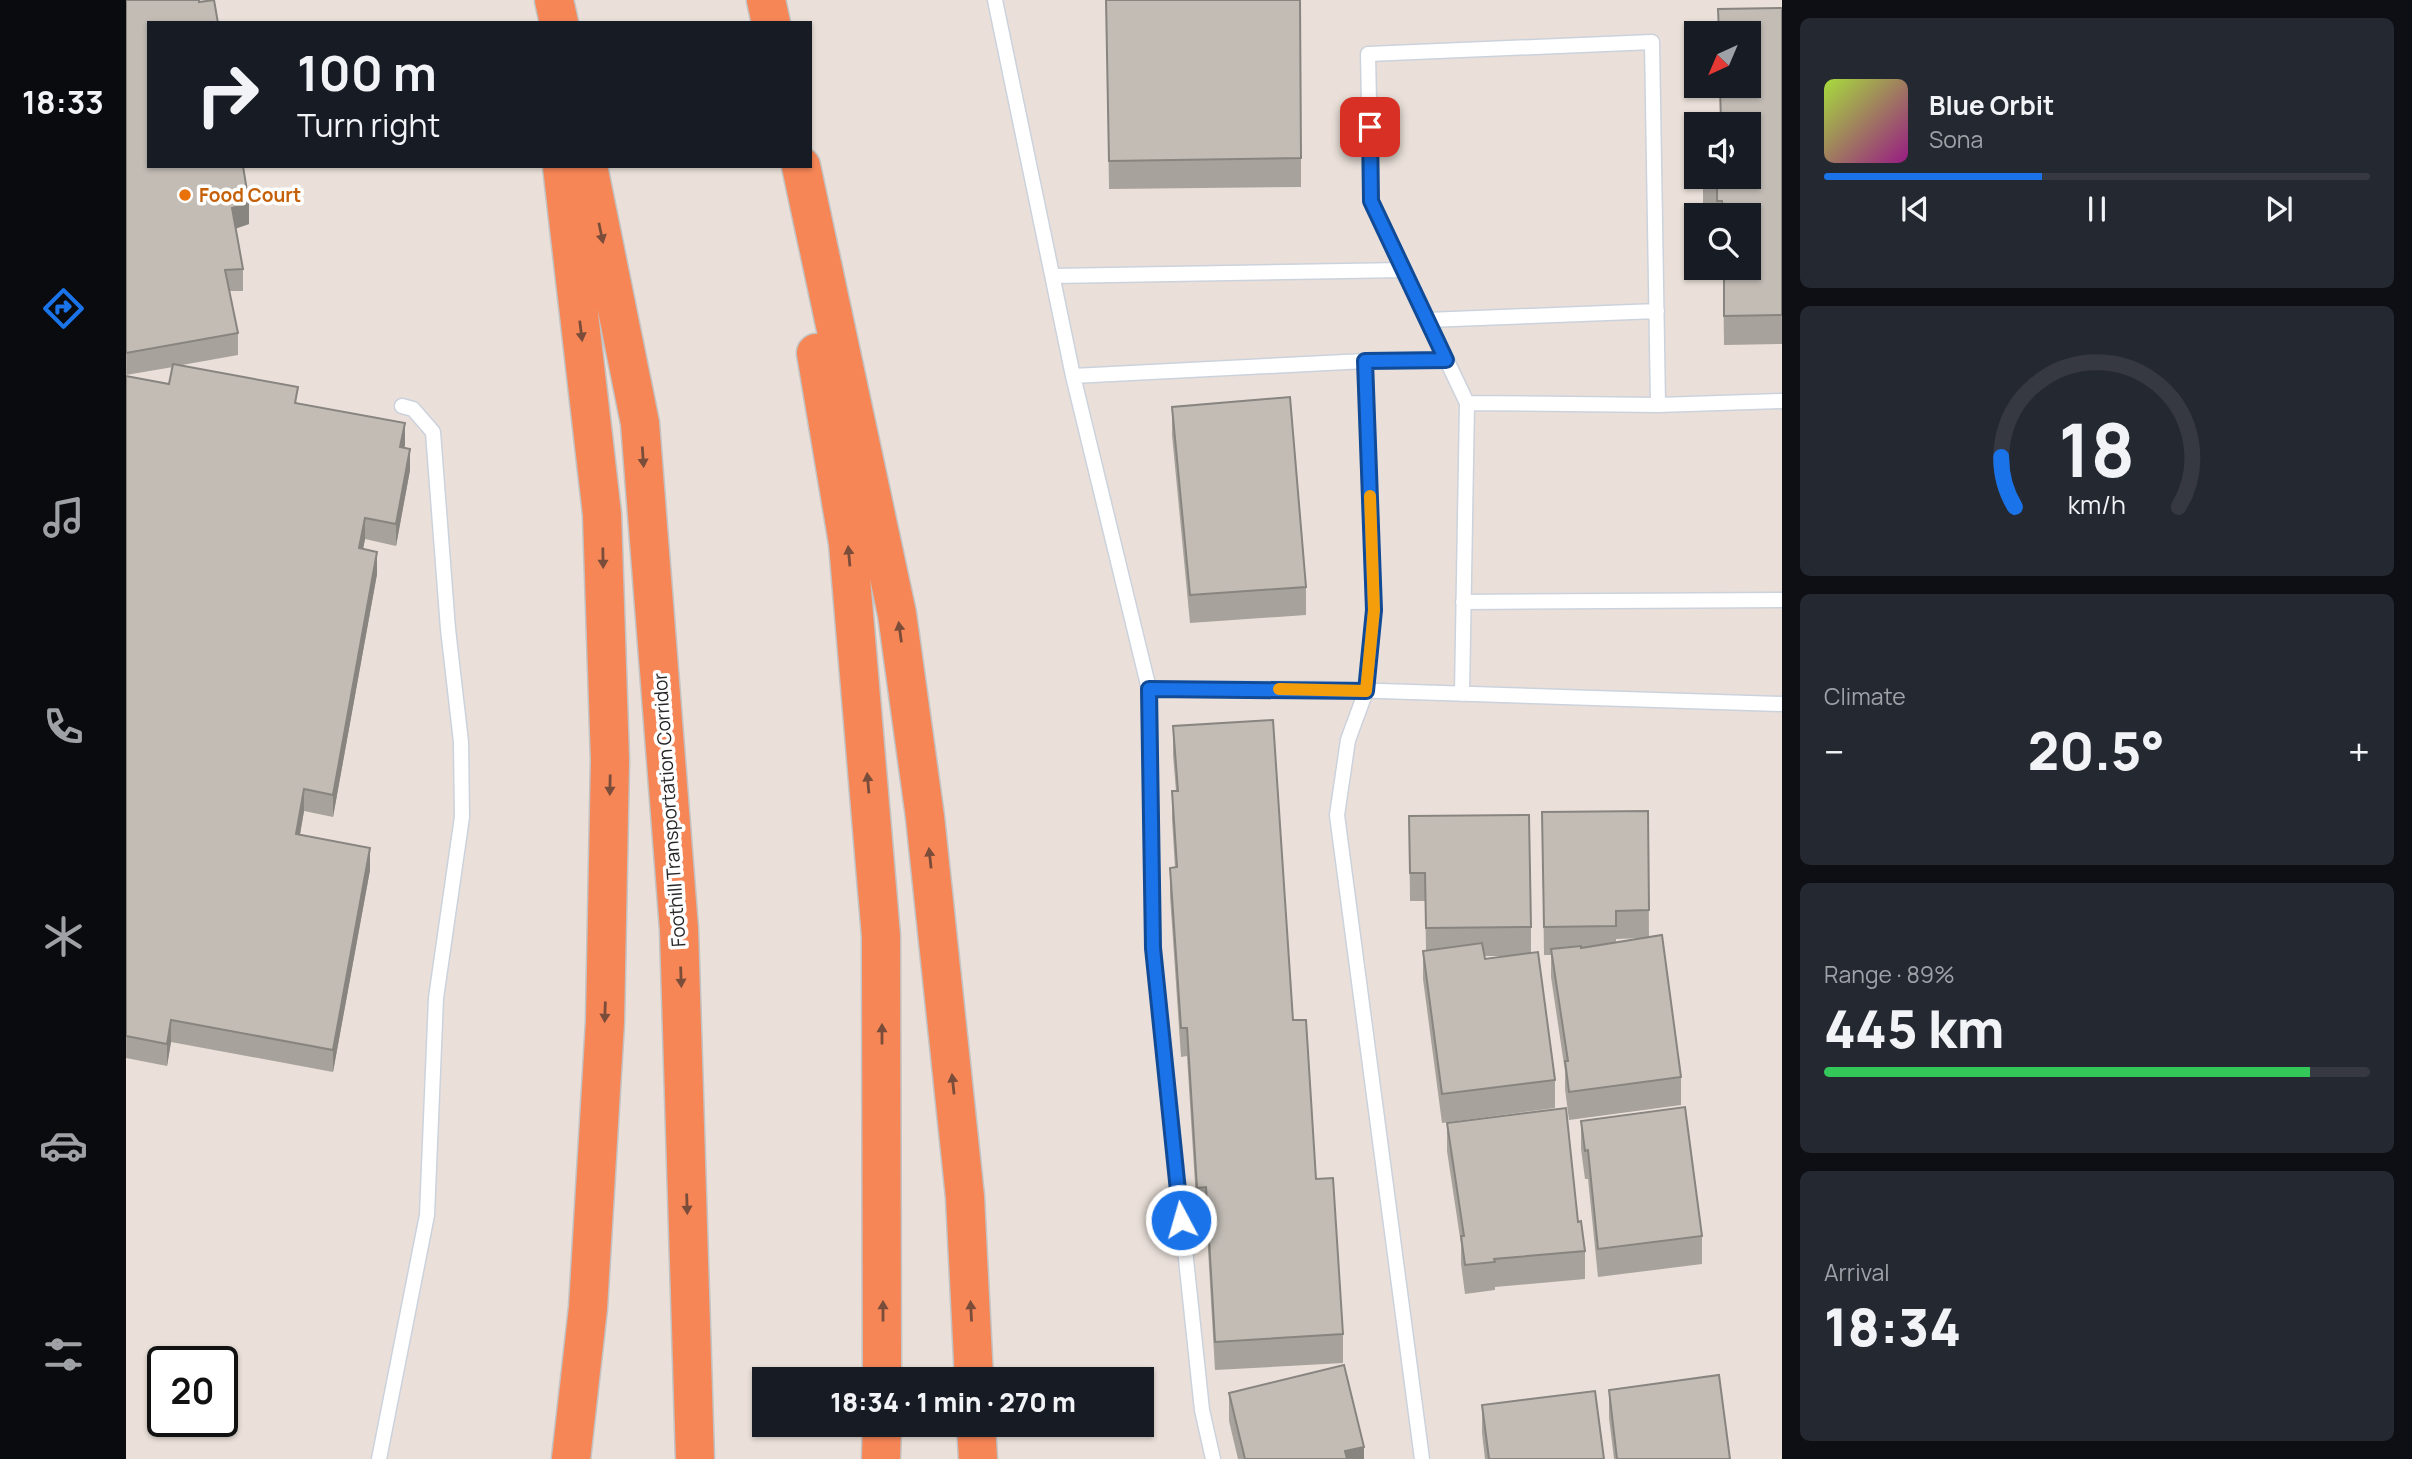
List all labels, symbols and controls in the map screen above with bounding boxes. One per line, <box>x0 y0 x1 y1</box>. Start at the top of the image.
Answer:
north arrow <box>1684 21 1760 98</box>
map controls <box>1684 21 1761 280</box>
text: 100 m <box>297 39 437 106</box>
icon: right <box>182 49 273 140</box>
text: 18:33 <box>22 80 104 124</box>
text: Blue Orbit <box>1929 87 2054 123</box>
pin <box>1340 97 1400 157</box>
text: Turn right <box>297 103 440 147</box>
icon: arrive <box>1351 108 1389 146</box>
button: sound <box>1684 112 1761 189</box>
text: Sona <box>1929 123 1983 155</box>
place label: Food Court <box>199 182 301 208</box>
marker: Food Court <box>177 187 193 203</box>
icon: previous <box>1896 190 1934 228</box>
icon: pause <box>2078 190 2116 228</box>
icon: next <box>2260 190 2298 228</box>
button: search <box>1684 203 1761 280</box>
one-way arrow <box>596 222 607 244</box>
icon: directions <box>39 284 88 333</box>
one-way arrow <box>576 321 587 343</box>
text: 18 <box>2059 400 2135 500</box>
one-way arrow <box>638 446 649 468</box>
text: km/h <box>2068 487 2126 522</box>
icon: music <box>39 493 88 542</box>
one-way arrow <box>843 545 854 567</box>
one-way arrow <box>597 547 609 569</box>
one-way arrow <box>894 621 905 643</box>
street label: Foothill Transportation Corridor <box>646 672 692 948</box>
text: Climate <box>1824 680 1906 712</box>
icon: phone <box>39 702 88 751</box>
text: 20.5° <box>2028 715 2165 786</box>
text: − <box>1824 725 1845 777</box>
text: + <box>2348 725 2370 777</box>
one-way arrow <box>862 772 873 794</box>
one-way arrow <box>604 774 616 796</box>
one-way arrow <box>924 847 935 869</box>
icon: climate <box>39 912 88 961</box>
text: Range · 89% <box>1824 958 1955 990</box>
one-way arrow <box>675 966 686 988</box>
text: 445 km <box>1824 993 2004 1064</box>
one-way arrow <box>600 1002 611 1024</box>
one-way arrow <box>876 1023 888 1045</box>
one-way arrow <box>948 1073 959 1095</box>
icon: car <box>39 1121 88 1170</box>
position arrow <box>1144 1183 1218 1257</box>
one-way arrow <box>682 1193 693 1215</box>
text: Arrival <box>1824 1256 1890 1288</box>
text: 18:34 <box>1824 1291 1961 1362</box>
one-way arrow <box>877 1300 889 1322</box>
one-way arrow <box>965 1300 976 1322</box>
icon: filters <box>39 1330 88 1379</box>
speed limit sign: 20 <box>147 1346 238 1437</box>
text: 18:34 · 1 min · 270 m <box>830 1384 1076 1420</box>

